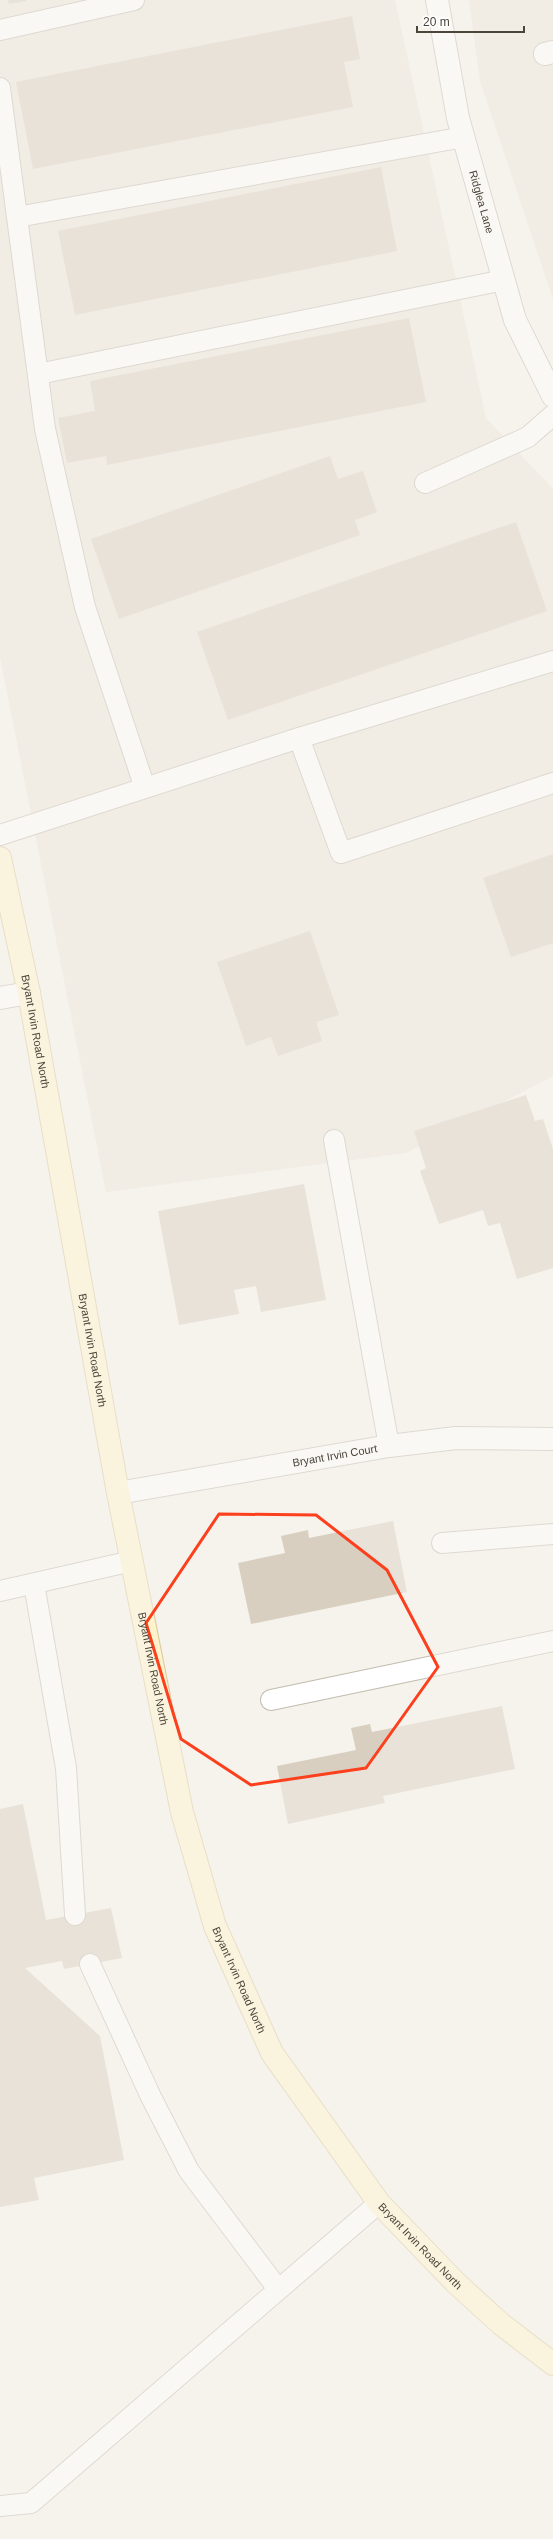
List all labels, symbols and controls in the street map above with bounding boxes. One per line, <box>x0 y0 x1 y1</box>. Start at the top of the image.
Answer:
scale bar <box>417 8 524 34</box>
text: 20 m <box>423 15 450 29</box>
street label: Ridglea Lane <box>467 169 496 235</box>
street label: Bryant Irvin Road North <box>19 974 52 1089</box>
street label: Bryant Irvin Road North <box>77 1293 109 1408</box>
street label: Bryant Irvin Court <box>292 1442 378 1469</box>
street label: Bryant Irvin Road North <box>136 1611 170 1726</box>
street label: Bryant Irvin Road North <box>210 1925 268 2035</box>
street label: Bryant Irvin Road North <box>376 2200 465 2292</box>

